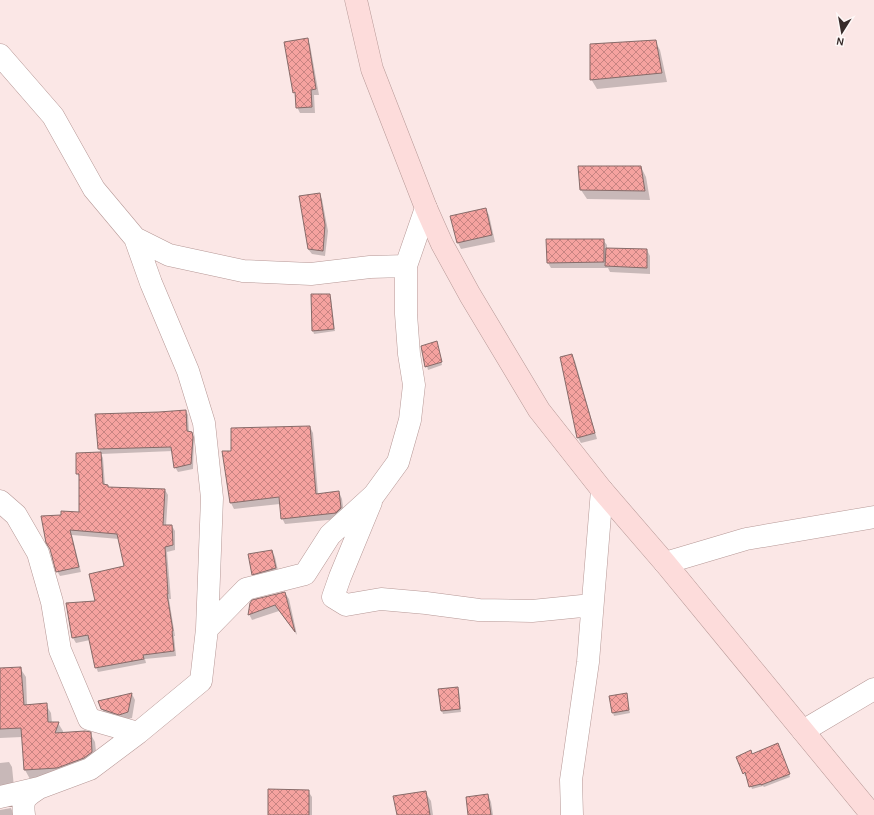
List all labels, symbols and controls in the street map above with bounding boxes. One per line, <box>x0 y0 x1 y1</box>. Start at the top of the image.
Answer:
north arrow <box>822 12 862 52</box>
text: N <box>835 34 845 48</box>

